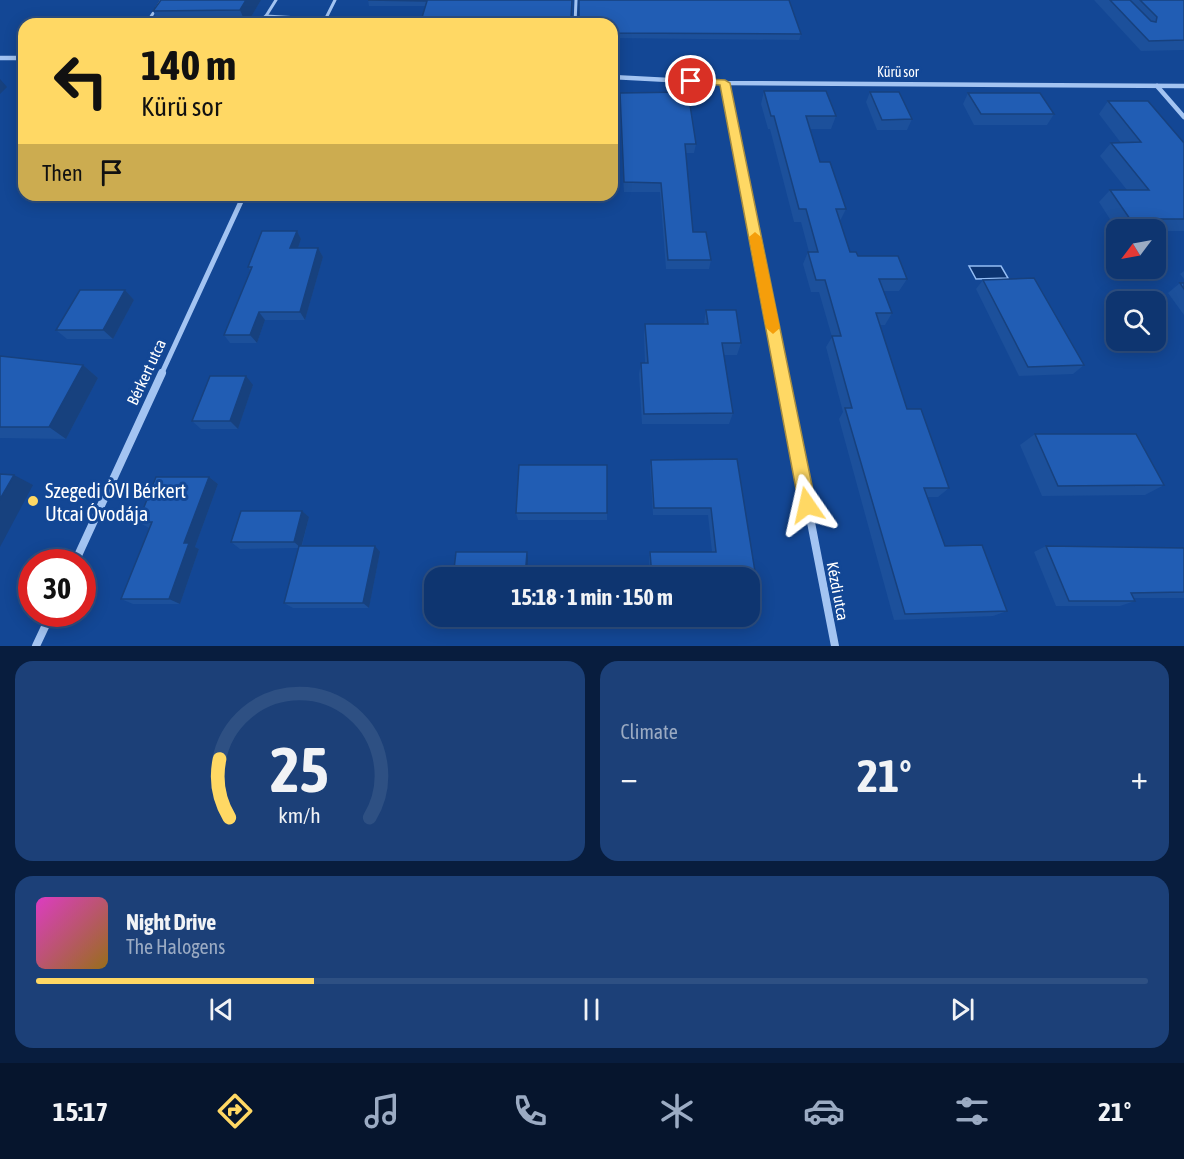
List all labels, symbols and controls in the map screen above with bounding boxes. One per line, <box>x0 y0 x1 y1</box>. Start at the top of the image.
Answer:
text: 140 m <box>141 41 236 89</box>
icon: left <box>42 42 120 120</box>
pin <box>665 55 716 106</box>
icon: arrive <box>674 64 707 97</box>
street label: Kürü sor <box>877 64 920 80</box>
text: Kürü sor <box>141 91 222 122</box>
icon: arrive <box>95 156 128 189</box>
text: Then <box>42 160 83 186</box>
north arrow <box>1106 219 1166 279</box>
map controls <box>1106 219 1166 351</box>
button: search <box>1106 291 1166 351</box>
street label: Bérkert utca <box>123 336 169 408</box>
position arrow <box>775 473 839 537</box>
place label: Szegedi ÓVI Bérkert Utcai Óvodája <box>45 479 186 525</box>
marker: Szegedi ÓVI Bérkert Utcai Óvodája <box>26 494 40 508</box>
speed limit sign: 30 <box>18 549 96 627</box>
street label: Kézdi utca <box>823 560 853 622</box>
text: 15:18 · 1 min · 150 m <box>511 584 673 610</box>
text: Climate <box>621 720 678 743</box>
text: 25 <box>270 734 329 805</box>
text: 21° <box>857 750 912 802</box>
text: − <box>621 758 638 796</box>
text: + <box>1131 758 1148 796</box>
text: km/h <box>278 803 321 828</box>
text: Night Drive <box>126 909 216 935</box>
text: The Halogens <box>126 935 225 958</box>
icon: previous <box>205 993 238 1026</box>
icon: pause <box>575 993 608 1026</box>
icon: next <box>946 993 979 1026</box>
icon: directions <box>214 1090 256 1132</box>
icon: music <box>361 1090 403 1132</box>
icon: phone <box>509 1090 551 1132</box>
icon: climate <box>656 1090 698 1132</box>
icon: car <box>803 1090 845 1132</box>
icon: filters <box>951 1090 993 1132</box>
text: 15:17 <box>53 1096 108 1127</box>
text: 21° <box>1098 1096 1131 1127</box>

